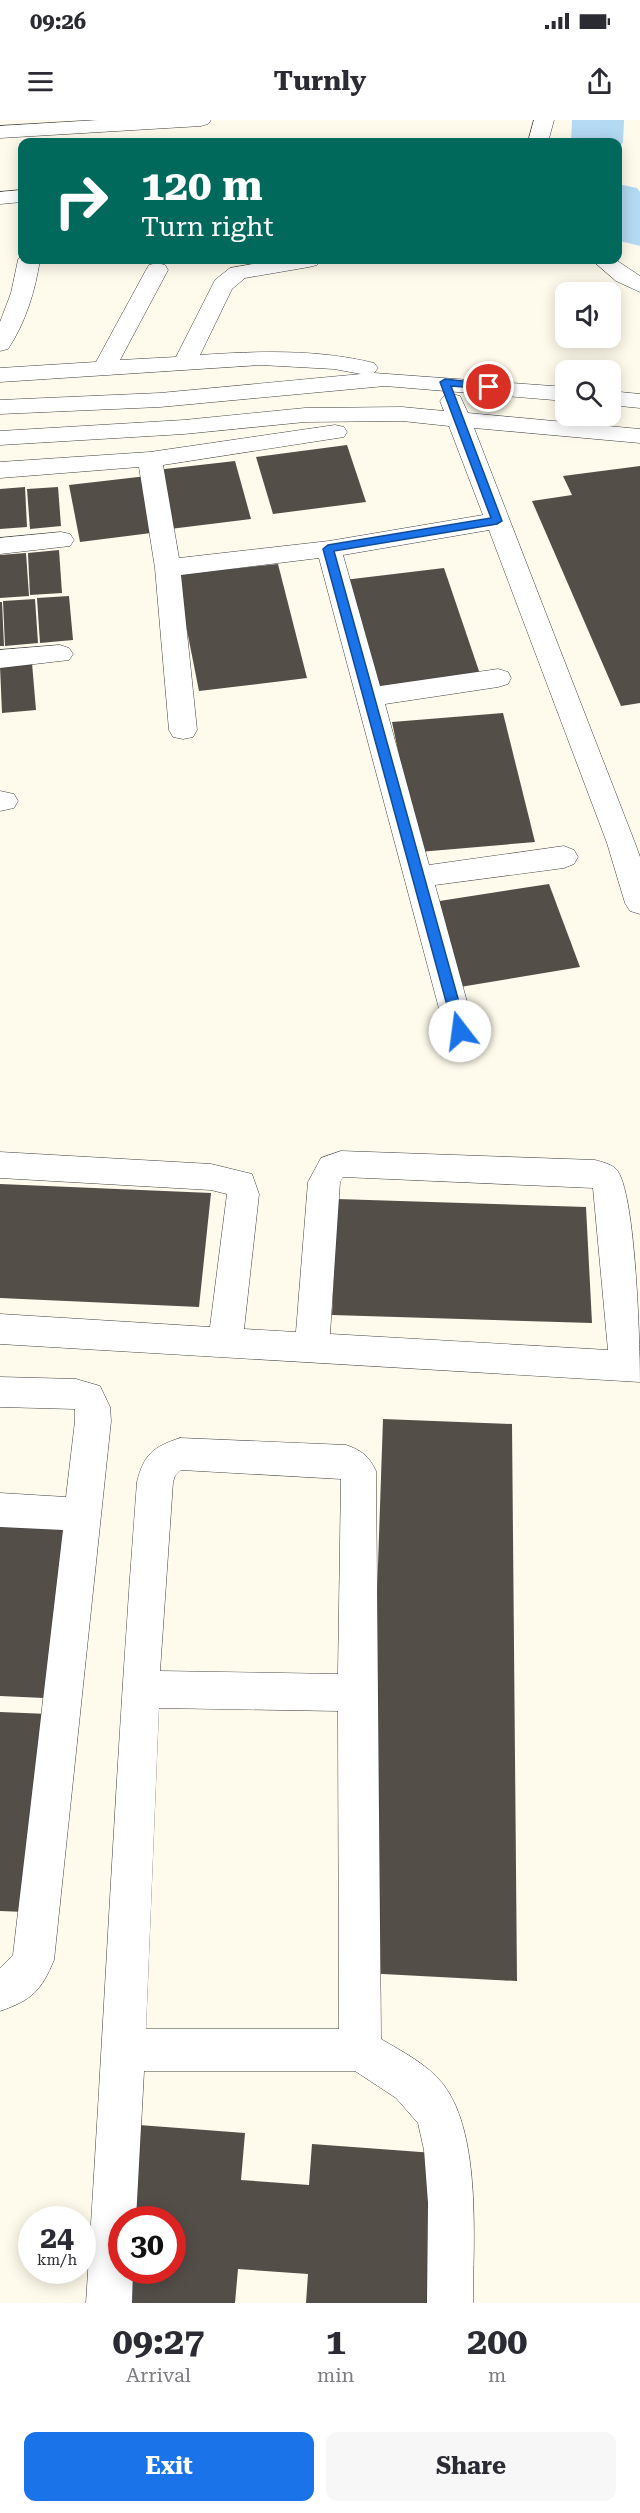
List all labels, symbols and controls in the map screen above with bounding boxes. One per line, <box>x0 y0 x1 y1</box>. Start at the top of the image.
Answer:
text: 09:26 <box>30 9 86 34</box>
icon: menu <box>24 65 57 98</box>
text: Turnly <box>274 65 366 97</box>
icon: share <box>583 65 616 98</box>
text: 120 m <box>141 161 263 210</box>
icon: right <box>42 162 120 240</box>
text: Turn right <box>141 211 274 243</box>
map controls <box>555 282 621 426</box>
button: sound <box>555 282 621 348</box>
button: search <box>555 360 621 426</box>
pin <box>463 361 514 412</box>
icon: arrive <box>472 370 505 403</box>
position arrow <box>428 999 492 1063</box>
speed limit sign: 30 <box>108 2206 186 2284</box>
text: 24 <box>40 2220 74 2255</box>
text: km/h <box>37 2251 77 2269</box>
text: 09:27 <box>113 2321 204 2363</box>
text: 1 <box>326 2321 346 2363</box>
text: 200 <box>467 2321 527 2363</box>
text: Arrival <box>126 2363 191 2387</box>
text: min <box>317 2363 354 2387</box>
text: m <box>488 2363 506 2387</box>
button: Exit <box>24 2432 314 2501</box>
button: Share <box>326 2432 616 2501</box>

